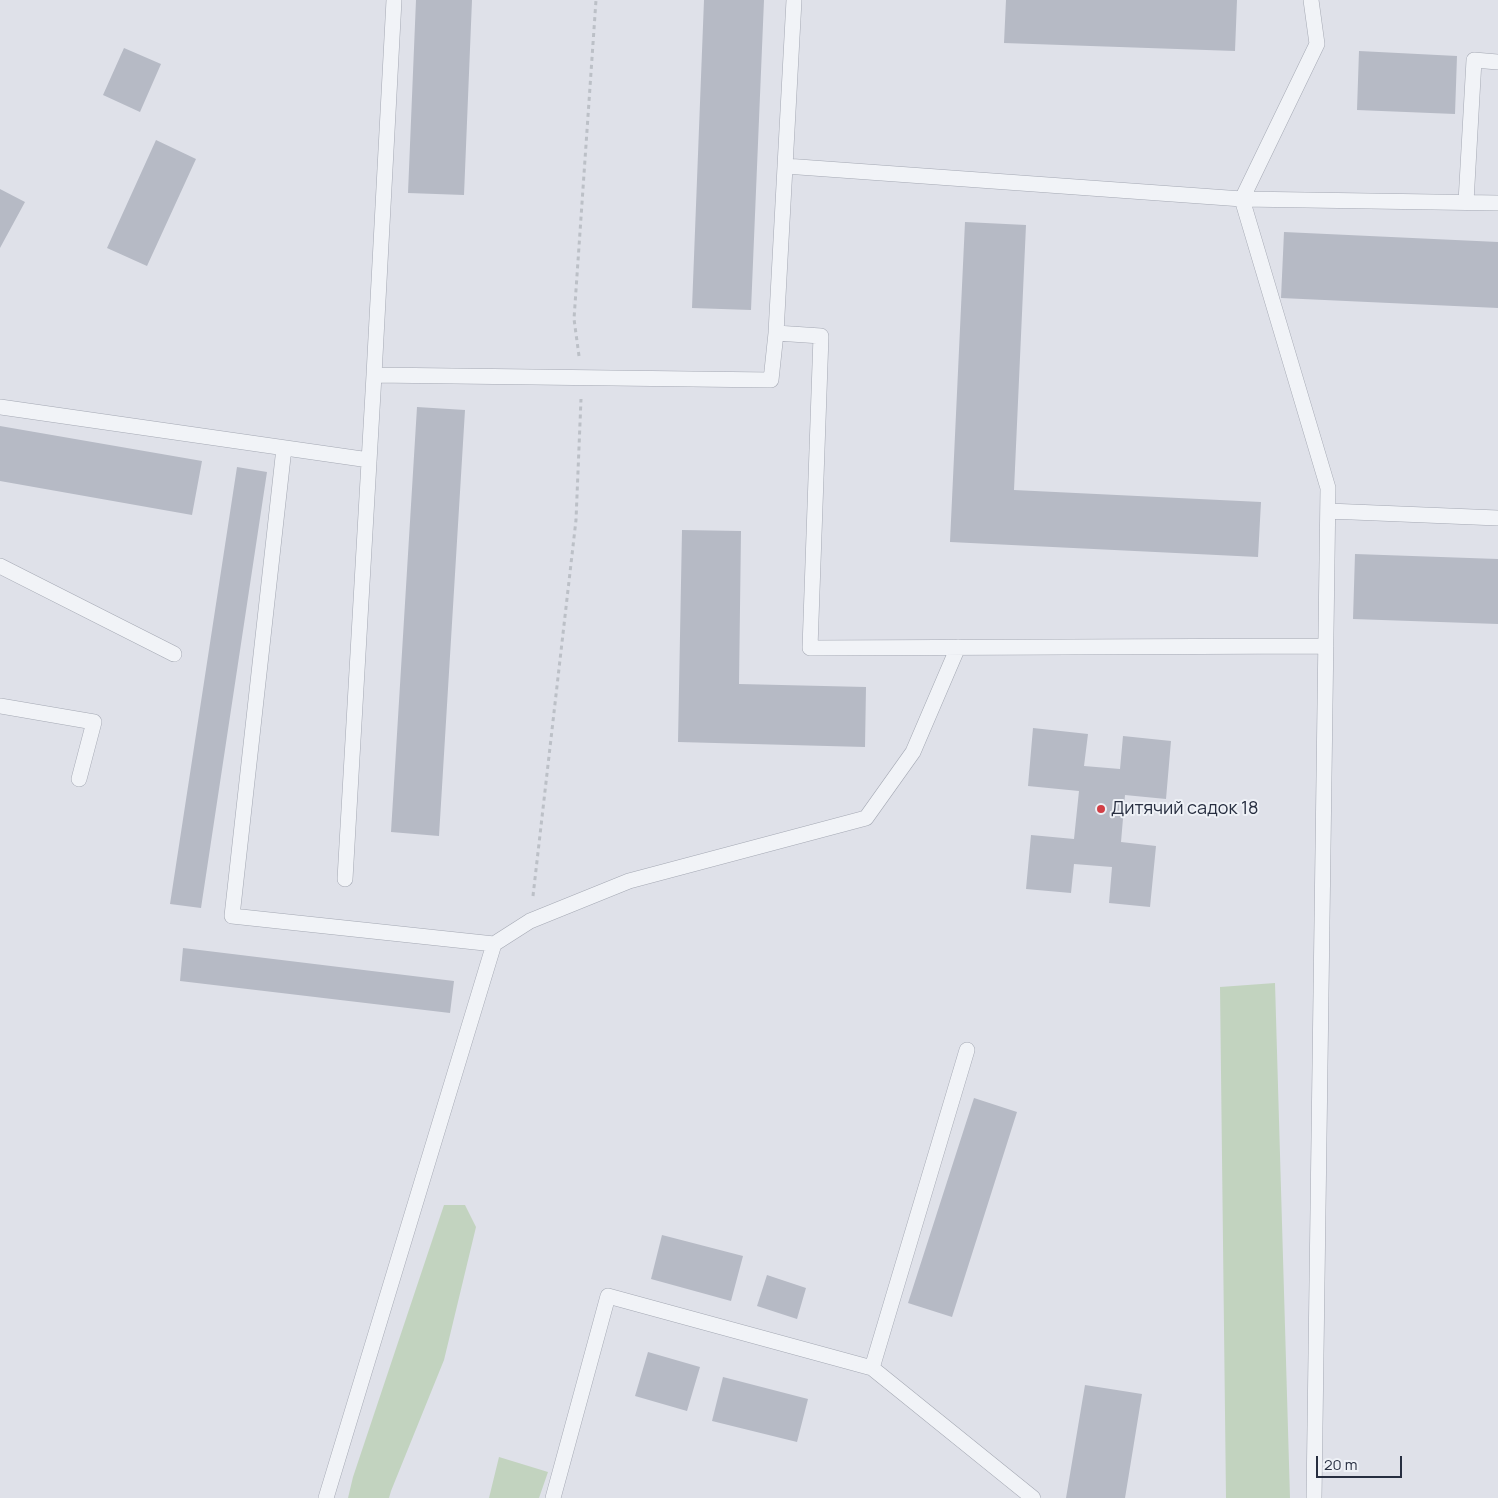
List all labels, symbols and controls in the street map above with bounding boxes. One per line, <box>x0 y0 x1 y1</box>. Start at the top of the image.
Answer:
place label: Дитячий садок 18 <box>1111 798 1258 820</box>
marker: Дитячий садок 18 <box>1095 803 1107 815</box>
scale bar <box>1318 1446 1404 1478</box>
text: 20 m <box>1324 1454 1357 1475</box>

